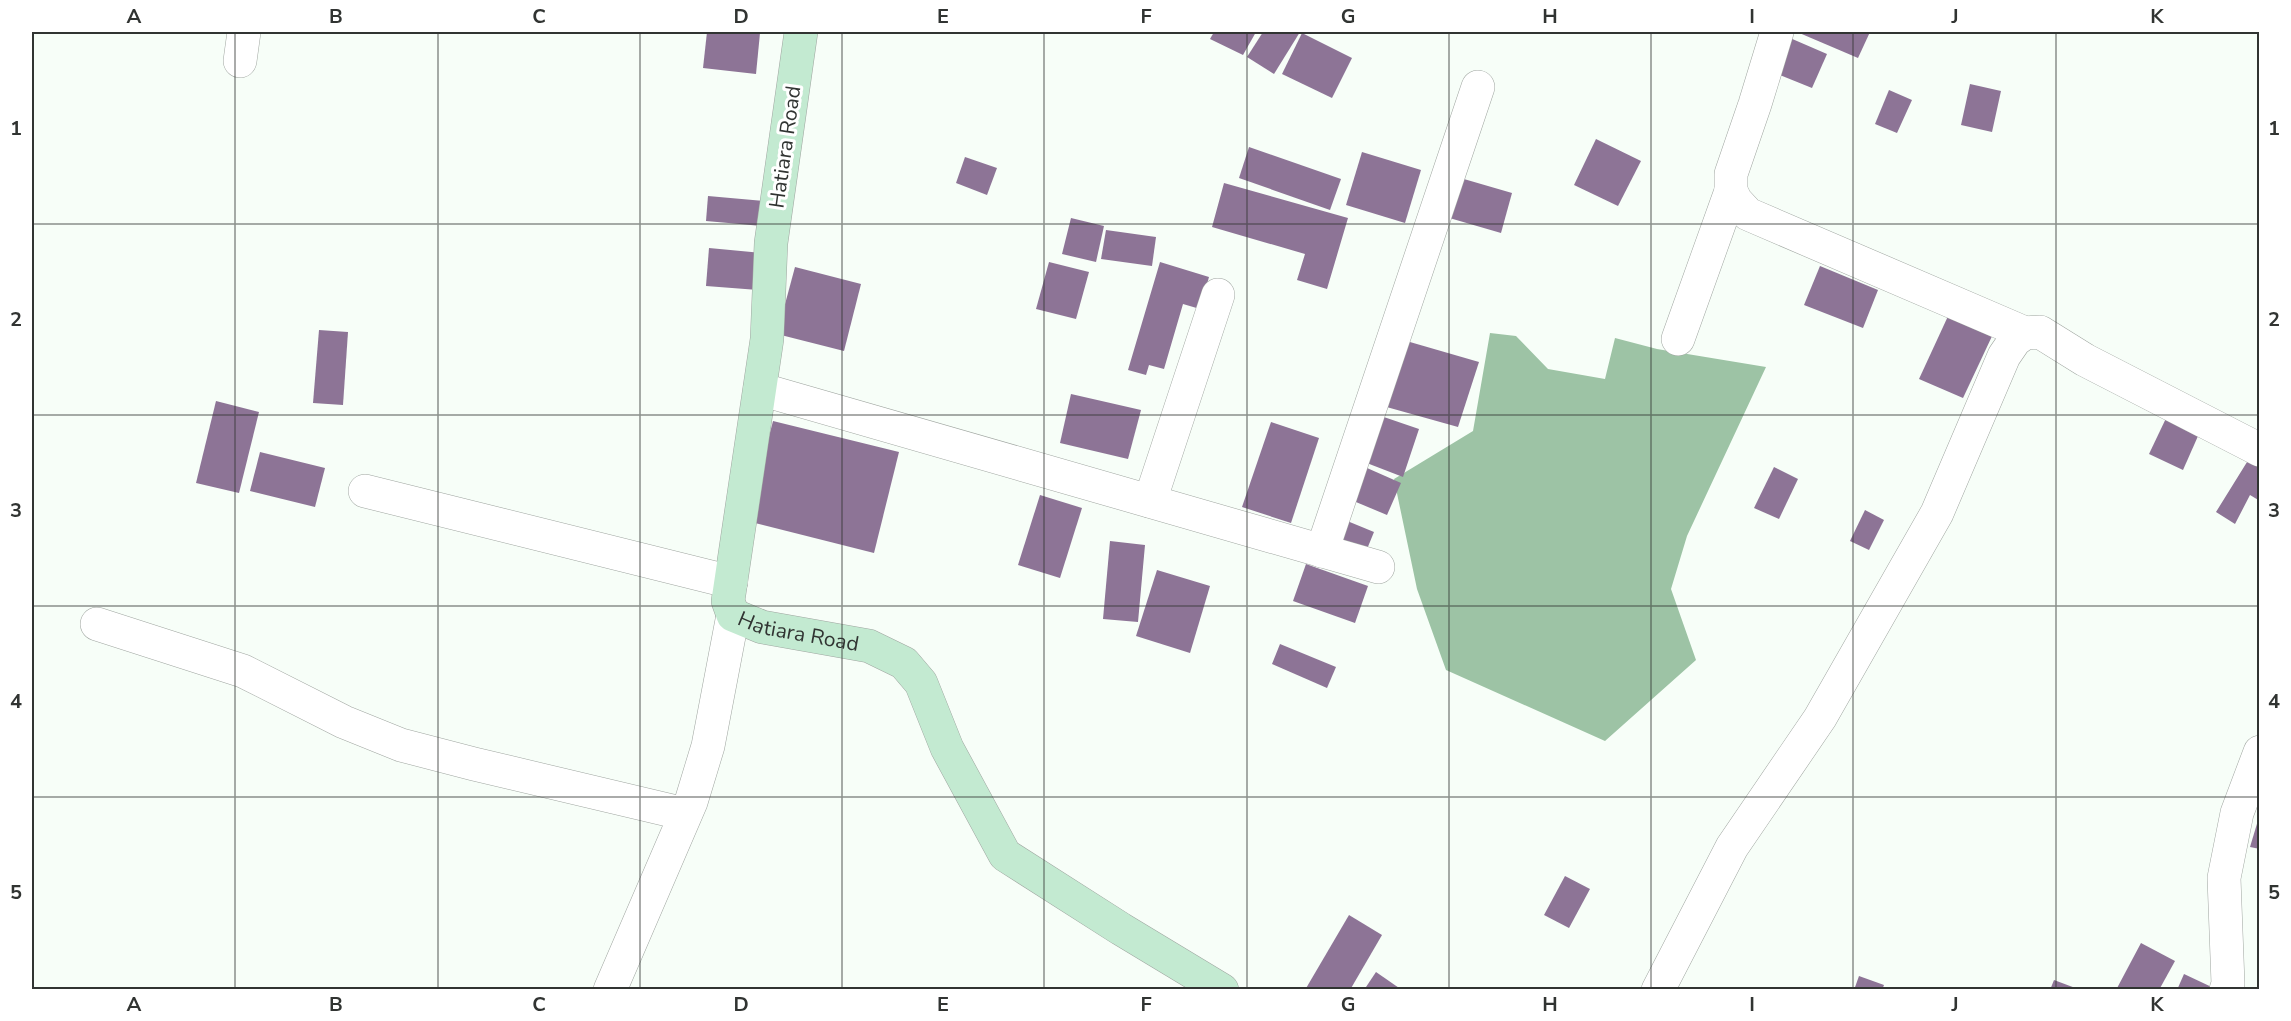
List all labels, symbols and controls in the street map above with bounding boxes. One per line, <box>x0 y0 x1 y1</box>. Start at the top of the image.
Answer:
text: A <box>127 3 142 30</box>
text: B <box>329 3 343 30</box>
text: C <box>532 3 546 30</box>
text: D <box>733 3 749 30</box>
text: E <box>937 3 949 30</box>
text: F <box>1140 3 1152 30</box>
text: G <box>1341 3 1355 30</box>
text: H <box>1542 3 1558 30</box>
text: I <box>1749 3 1755 30</box>
text: J <box>1950 3 1959 30</box>
text: K <box>2150 3 2164 30</box>
street label: Hatiara Road <box>763 84 807 210</box>
text: 1 <box>10 115 22 142</box>
text: 1 <box>2268 115 2280 142</box>
text: 2 <box>10 306 22 333</box>
text: 2 <box>2268 306 2280 333</box>
text: 3 <box>10 497 22 524</box>
text: 3 <box>2268 497 2280 524</box>
street label: Hatiara Road <box>734 604 861 658</box>
text: 4 <box>10 688 22 715</box>
text: 4 <box>2268 688 2280 715</box>
text: 5 <box>10 879 22 906</box>
text: 5 <box>2268 879 2280 906</box>
text: A <box>127 991 142 1018</box>
text: B <box>329 991 343 1018</box>
text: C <box>532 991 546 1018</box>
text: D <box>733 991 749 1018</box>
text: E <box>937 991 949 1018</box>
text: F <box>1140 991 1152 1018</box>
text: G <box>1341 991 1355 1018</box>
text: H <box>1542 991 1558 1018</box>
text: I <box>1749 991 1755 1018</box>
text: J <box>1950 991 1959 1018</box>
text: K <box>2150 991 2164 1018</box>

